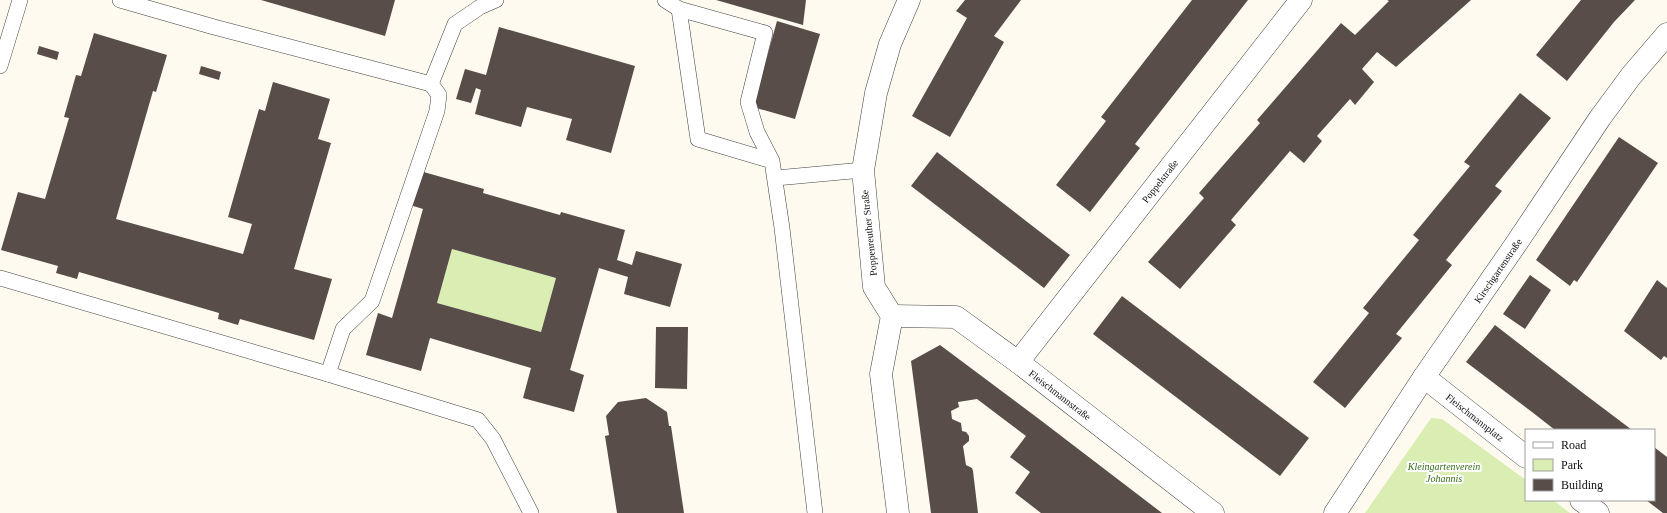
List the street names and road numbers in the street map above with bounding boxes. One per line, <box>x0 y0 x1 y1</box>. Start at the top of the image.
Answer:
street label: Poppelstraße <box>1139 157 1180 205</box>
street label: Poppenreuther Straße <box>859 189 879 277</box>
street label: Kirschgartenstraße <box>1472 236 1524 305</box>
street label: Fleischmannstraße <box>1027 367 1094 422</box>
street label: Fleischmannplatz <box>1444 391 1507 444</box>

